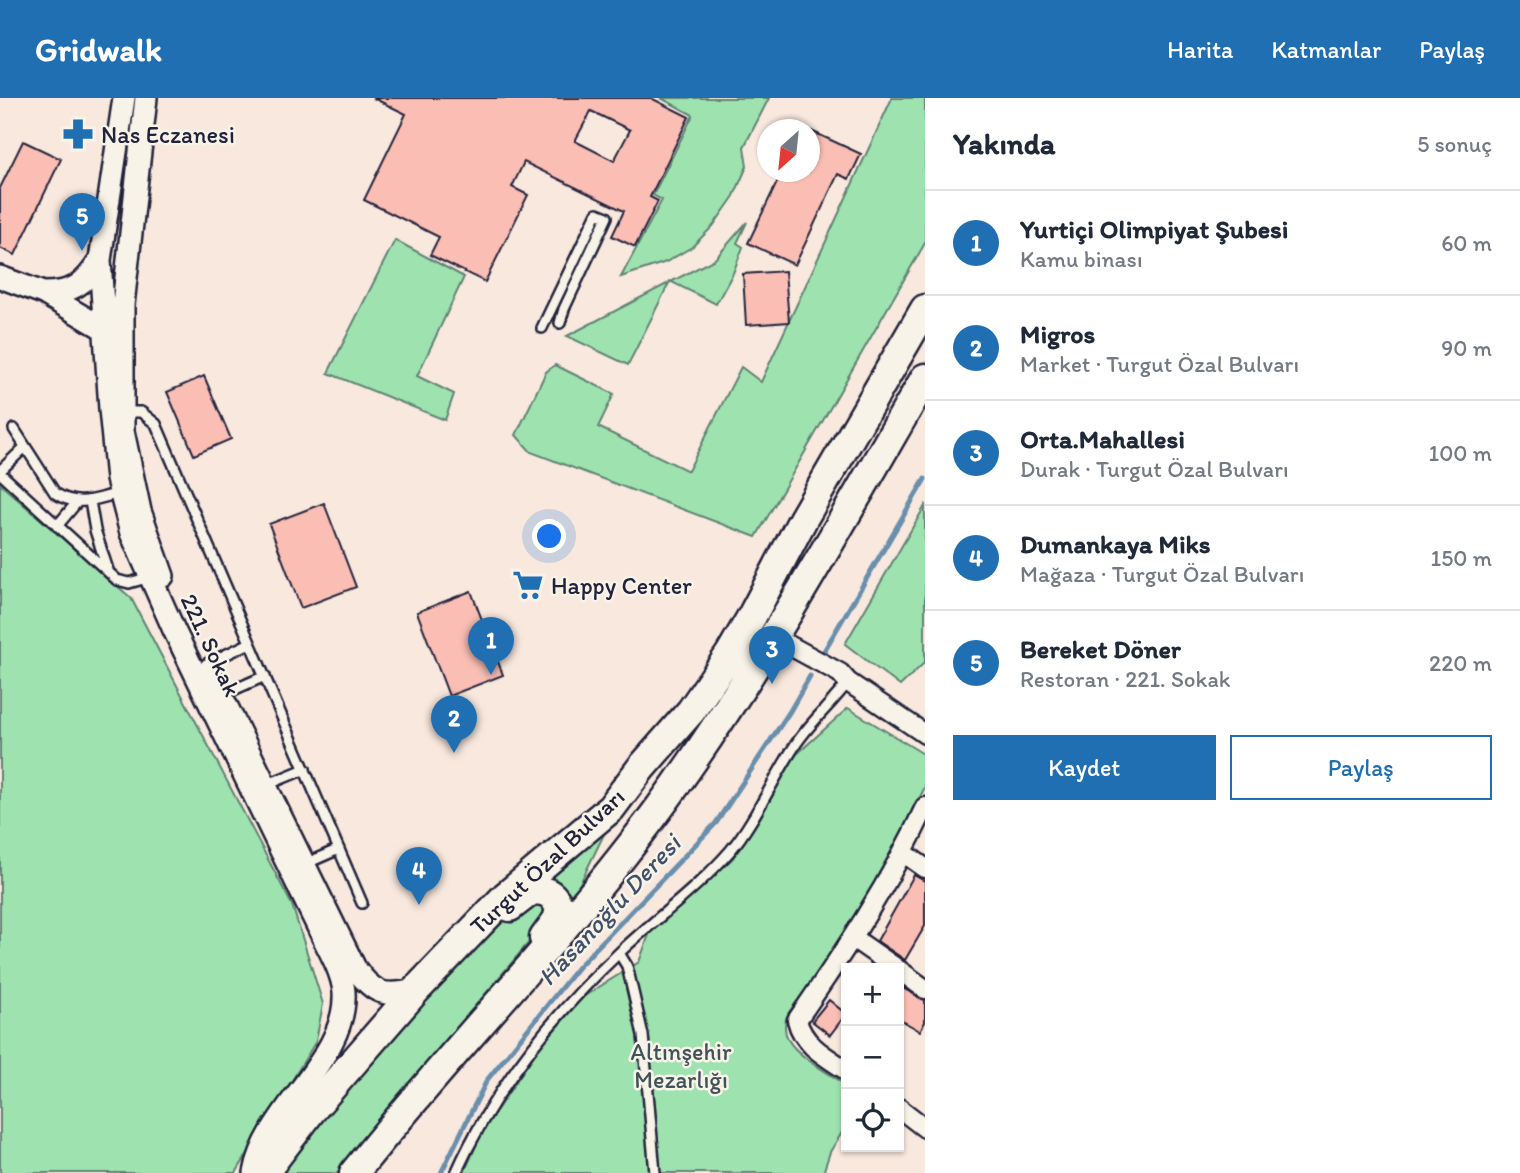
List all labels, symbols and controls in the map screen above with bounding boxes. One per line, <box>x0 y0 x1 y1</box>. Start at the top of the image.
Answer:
text: Gridwalk <box>35 30 162 69</box>
text: Harita <box>1167 35 1233 64</box>
text: Katmanlar <box>1271 35 1381 64</box>
text: Paylaş <box>1419 35 1485 64</box>
pharmacy icon: Nas Eczanesi <box>61 117 95 151</box>
north arrow <box>757 119 820 182</box>
place label: Nas Eczanesi <box>101 120 235 149</box>
text: Yakında <box>953 125 1055 162</box>
text: 5 sonuç <box>1417 130 1492 158</box>
pin: 5 <box>59 193 105 251</box>
text: Yurtiçi Olimpiyat Şubesi <box>1020 213 1288 245</box>
text: 1 <box>971 229 981 257</box>
text: 60 m <box>1441 229 1492 257</box>
text: Kamu binası <box>1020 245 1143 273</box>
text: Migros <box>1020 318 1095 350</box>
text: 2 <box>970 334 982 362</box>
text: 90 m <box>1441 334 1492 362</box>
text: Market · Turgut Özal Bulvarı <box>1020 350 1299 378</box>
text: Orta.Mahallesi <box>1020 423 1185 455</box>
text: 3 <box>970 439 982 467</box>
text: 100 m <box>1428 439 1492 467</box>
text: Durak · Turgut Özal Bulvarı <box>1020 455 1289 483</box>
your location <box>532 519 566 553</box>
text: Dumankaya Miks <box>1020 528 1211 560</box>
text: 4 <box>969 544 983 572</box>
text: 150 m <box>1431 544 1492 572</box>
text: Mağaza · Turgut Özal Bulvarı <box>1020 560 1304 588</box>
supermarket icon: Happy Center <box>511 568 545 602</box>
place label: Happy Center <box>551 571 692 600</box>
street label: 221. Sokak <box>175 589 247 701</box>
pin: 1 <box>468 617 514 675</box>
pin: 3 <box>749 626 795 684</box>
text: Bereket Döner <box>1020 633 1181 665</box>
text: 5 <box>970 649 982 677</box>
text: 220 m <box>1429 649 1492 677</box>
text: Restoran · 221. Sokak <box>1020 665 1231 693</box>
pin: 2 <box>431 695 477 753</box>
button: Kaydet <box>953 735 1216 800</box>
button: Paylaş <box>1230 735 1492 800</box>
street label: Turgut Özal Bulvarı <box>464 782 630 940</box>
water label: Hasanoğlu Deresi <box>531 826 689 992</box>
pin: 4 <box>396 847 442 905</box>
map controls <box>841 963 904 1152</box>
button: + <box>841 963 904 1026</box>
button: − <box>841 1026 904 1089</box>
park label: Altınşehir Mezarlığı <box>631 1037 732 1094</box>
button: locate <box>841 1089 904 1152</box>

